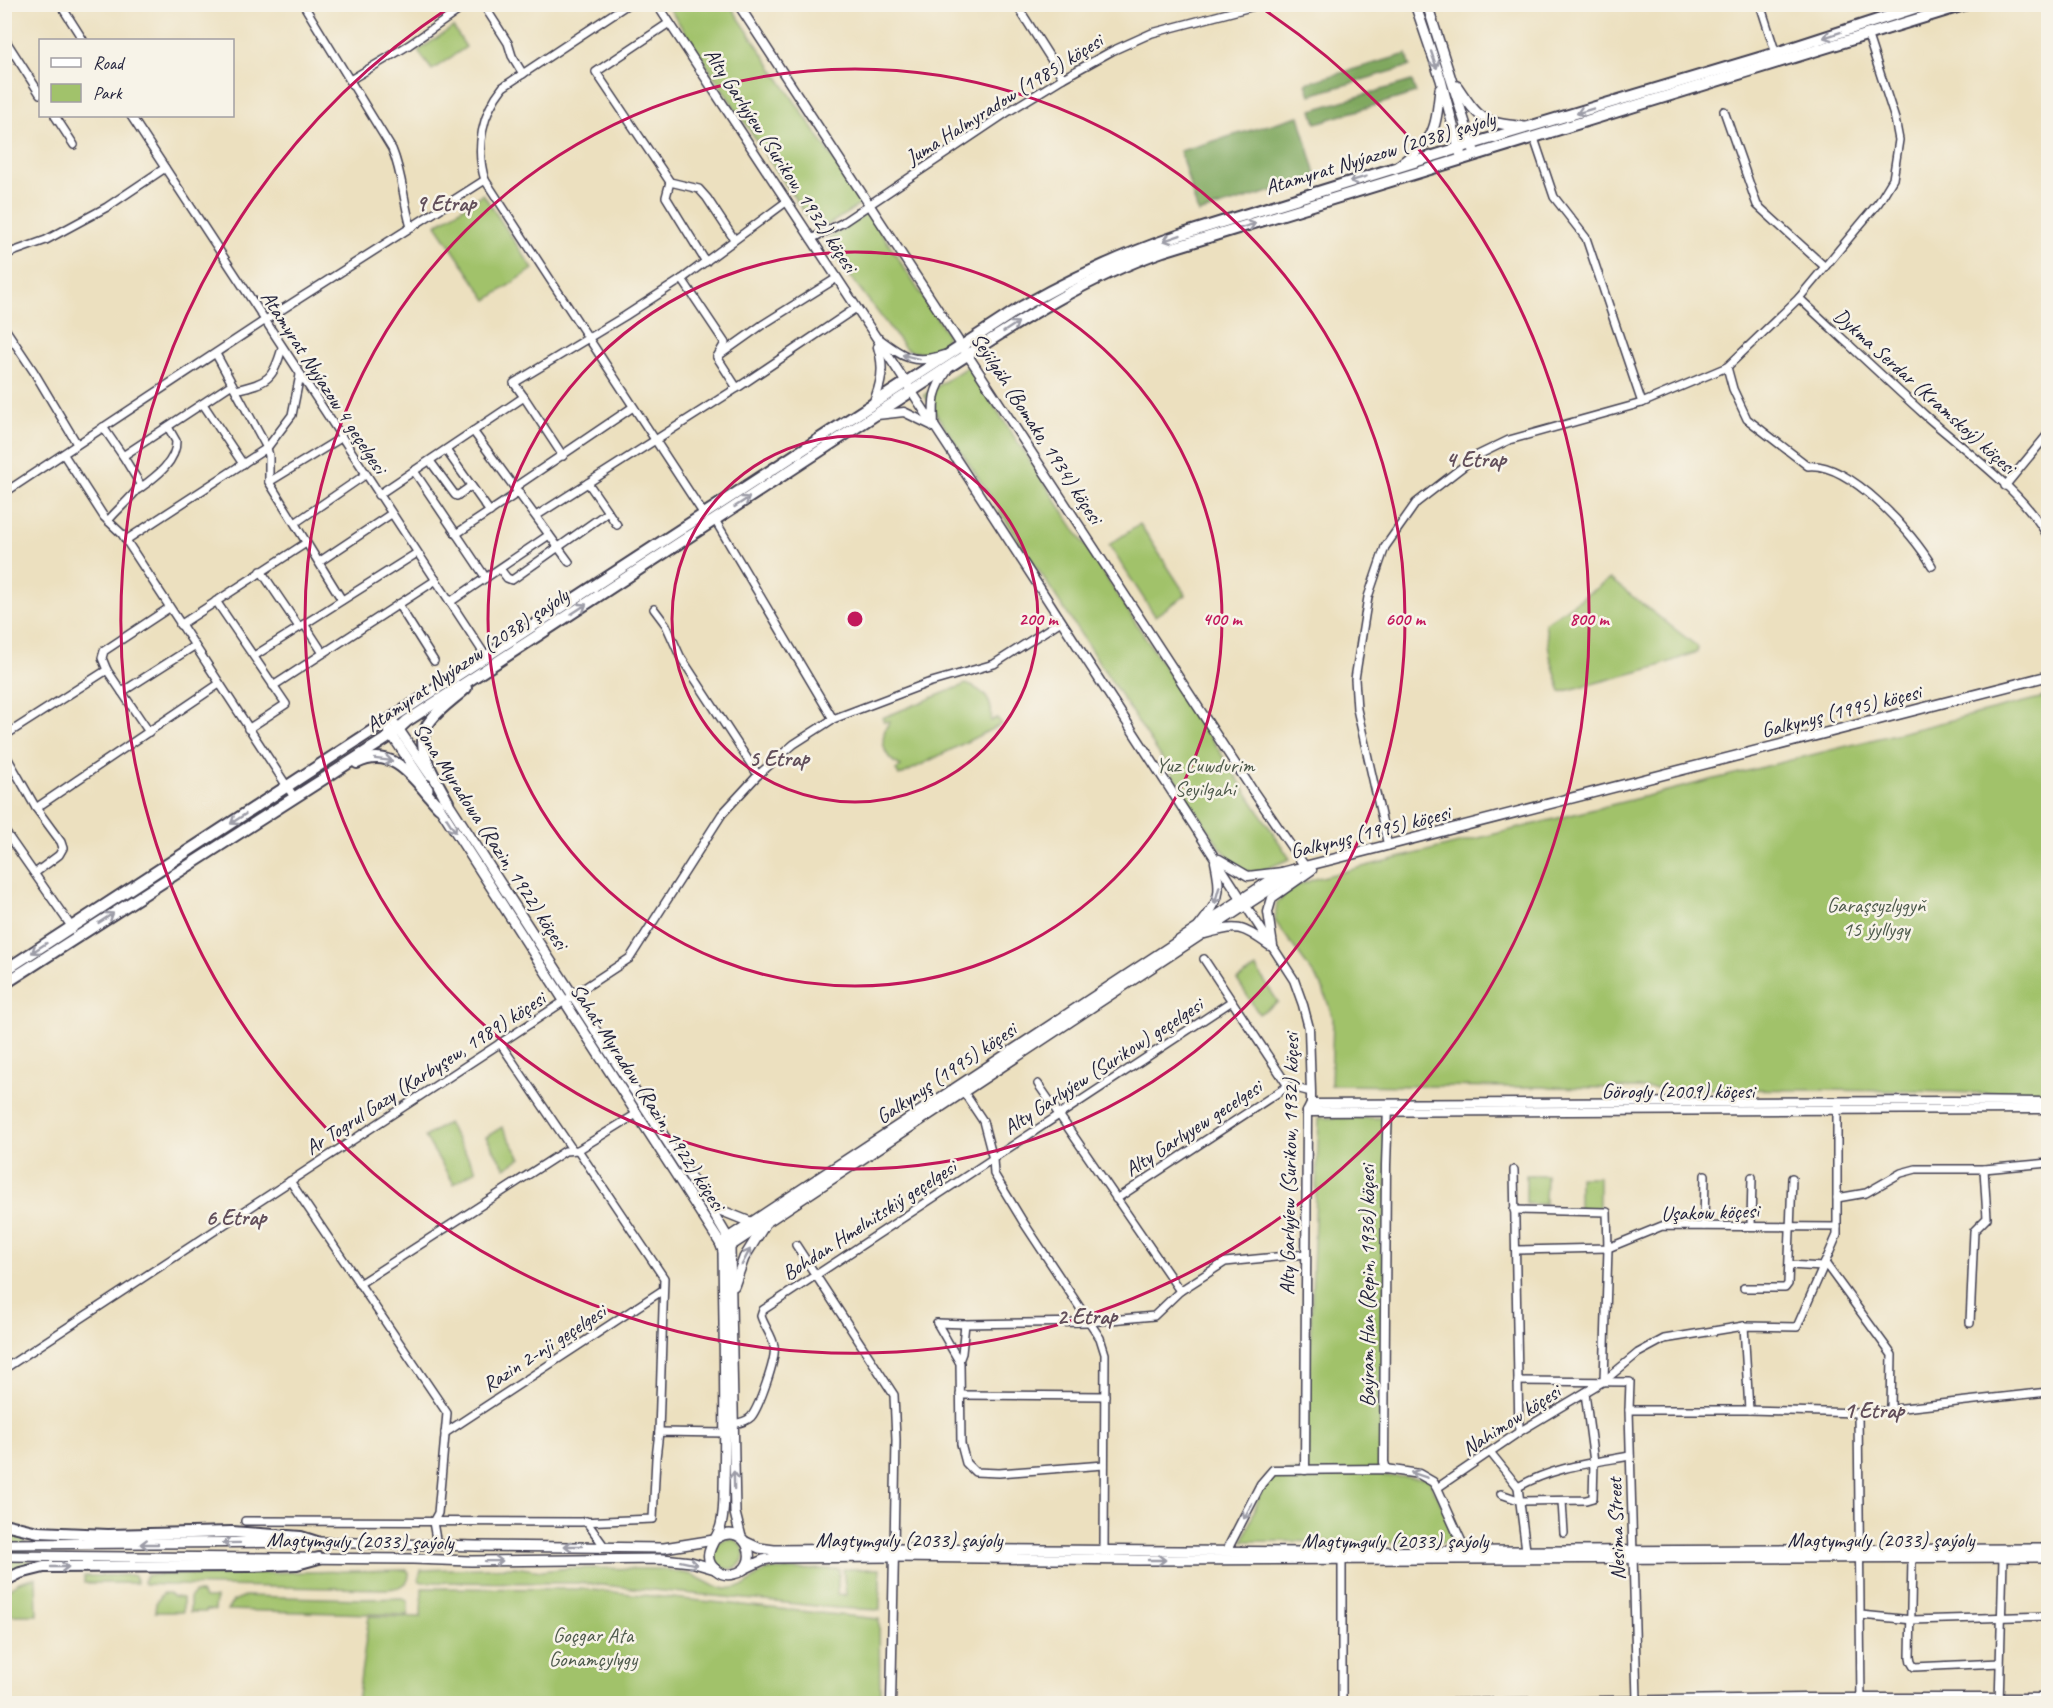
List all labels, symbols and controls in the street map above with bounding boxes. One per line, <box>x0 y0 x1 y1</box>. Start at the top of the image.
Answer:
street label: Juma Halmyradow (1985) köçesi <box>900 26 1110 171</box>
one-way arrow <box>1823 30 1842 41</box>
legend <box>39 39 234 117</box>
street label: Alty Garlyýew (Surikow, 1932) köçesi <box>699 43 865 280</box>
one-way arrow <box>1430 50 1441 69</box>
text: Road <box>93 52 126 74</box>
text: Park <box>93 82 123 104</box>
street label: Atamyrat Nyýazow (2038) şaýoly <box>1262 105 1500 200</box>
one-way arrow <box>1576 106 1595 117</box>
one-way arrow <box>1349 175 1368 186</box>
district label: 9 Etrap <box>416 190 478 218</box>
one-way arrow <box>1237 220 1256 231</box>
one-way arrow <box>1163 233 1182 244</box>
street label: Atamyrat Nyýazow 4 geçelgesi <box>255 286 395 481</box>
street label: Dykma Serdar (Kramskoý) köçesi <box>1829 302 2024 482</box>
one-way arrow <box>1002 320 1019 332</box>
street label: Seýilgäh (Bomako, 1934) köçesi <box>965 328 1110 531</box>
one-way arrow <box>902 350 921 362</box>
district label: 4 Etrap <box>1446 446 1508 474</box>
one-way arrow <box>733 496 750 508</box>
street label: Atamyrat Nyýazow (2038) şaýoly <box>361 581 575 738</box>
one-way arrow <box>570 602 587 615</box>
text: 200 m <box>1019 608 1059 630</box>
text: 400 m <box>1203 608 1243 630</box>
text: 600 m <box>1385 608 1426 630</box>
text: 800 m <box>1570 608 1610 630</box>
centre of rings <box>845 609 865 629</box>
street label: Galkynyş (1995) köçesi <box>1758 678 1927 743</box>
street label: Sona Myradowa (Razin, 1922) köçesi <box>408 718 576 957</box>
district label: 5 Etrap <box>749 745 811 773</box>
park label: Yuz Cuwdurim Seyilgahi <box>1156 752 1255 802</box>
one-way arrow <box>374 754 393 765</box>
street label: Galkynyş (1995) köçesi <box>1287 799 1456 864</box>
one-way arrow <box>229 812 246 825</box>
one-way arrow <box>445 816 457 832</box>
one-way arrow <box>1211 885 1222 904</box>
park label: Garaşsyzlygyň 15 ýyllygy <box>1827 892 1927 942</box>
one-way arrow <box>98 911 115 924</box>
one-way arrow <box>31 943 48 955</box>
street label: Sahat Myradow (Razin, 1922) köçesi <box>565 978 733 1218</box>
street label: Ar Togrul Gazy (Karbyşew, 1989) köçesi <box>300 984 553 1160</box>
street label: Alty Garlyýew (Surikow) geçelgesi <box>998 990 1210 1140</box>
street label: Galkynyş (1995) köçesi <box>871 1015 1024 1130</box>
street label: Alty Garlyýew (Surikow, 1932) köçesi <box>1274 1030 1304 1295</box>
street label: Alty Garlyyew gecelgesi <box>1120 1072 1269 1182</box>
street label: Görogly (2009) köçesi <box>1601 1078 1758 1104</box>
street label: Bohdan Hmelnitskiý geçelgesi <box>777 1152 964 1286</box>
street label: Baýram Han (Repin, 1936) köçesi <box>1354 1162 1380 1407</box>
street label: Uşakow köçesi <box>1661 1197 1762 1227</box>
district label: 6 Etrap <box>206 1204 268 1232</box>
one-way arrow <box>740 1248 752 1266</box>
street label: Razin 2-nji geçelgesi <box>477 1297 613 1398</box>
district label: 2 Etrap <box>1057 1303 1119 1331</box>
street label: Nahimow köçesi <box>1457 1377 1568 1461</box>
district label: 1 Etrap <box>1844 1397 1906 1425</box>
one-way arrow <box>1410 1469 1428 1480</box>
one-way arrow <box>728 1470 740 1490</box>
street label: Nesima Street <box>1601 1475 1631 1581</box>
one-way arrow <box>1241 1502 1253 1520</box>
street label: Magtymguly (2033) şaýoly <box>266 1526 456 1556</box>
street label: Magtymguly (2033) şaýoly <box>815 1527 1004 1553</box>
street label: Magtymguly (2033) şaýoly <box>1787 1527 1976 1553</box>
street label: Magtymguly (2033) şaýoly <box>1301 1528 1490 1554</box>
one-way arrow <box>221 1537 241 1549</box>
one-way arrow <box>140 1538 160 1550</box>
one-way arrow <box>563 1540 583 1552</box>
one-way arrow <box>1147 1554 1167 1566</box>
one-way arrow <box>483 1555 503 1567</box>
one-way arrow <box>679 1557 698 1569</box>
one-way arrow <box>49 1561 69 1573</box>
park label: Goçgar Ata Gonamçylygy <box>549 1622 639 1672</box>

